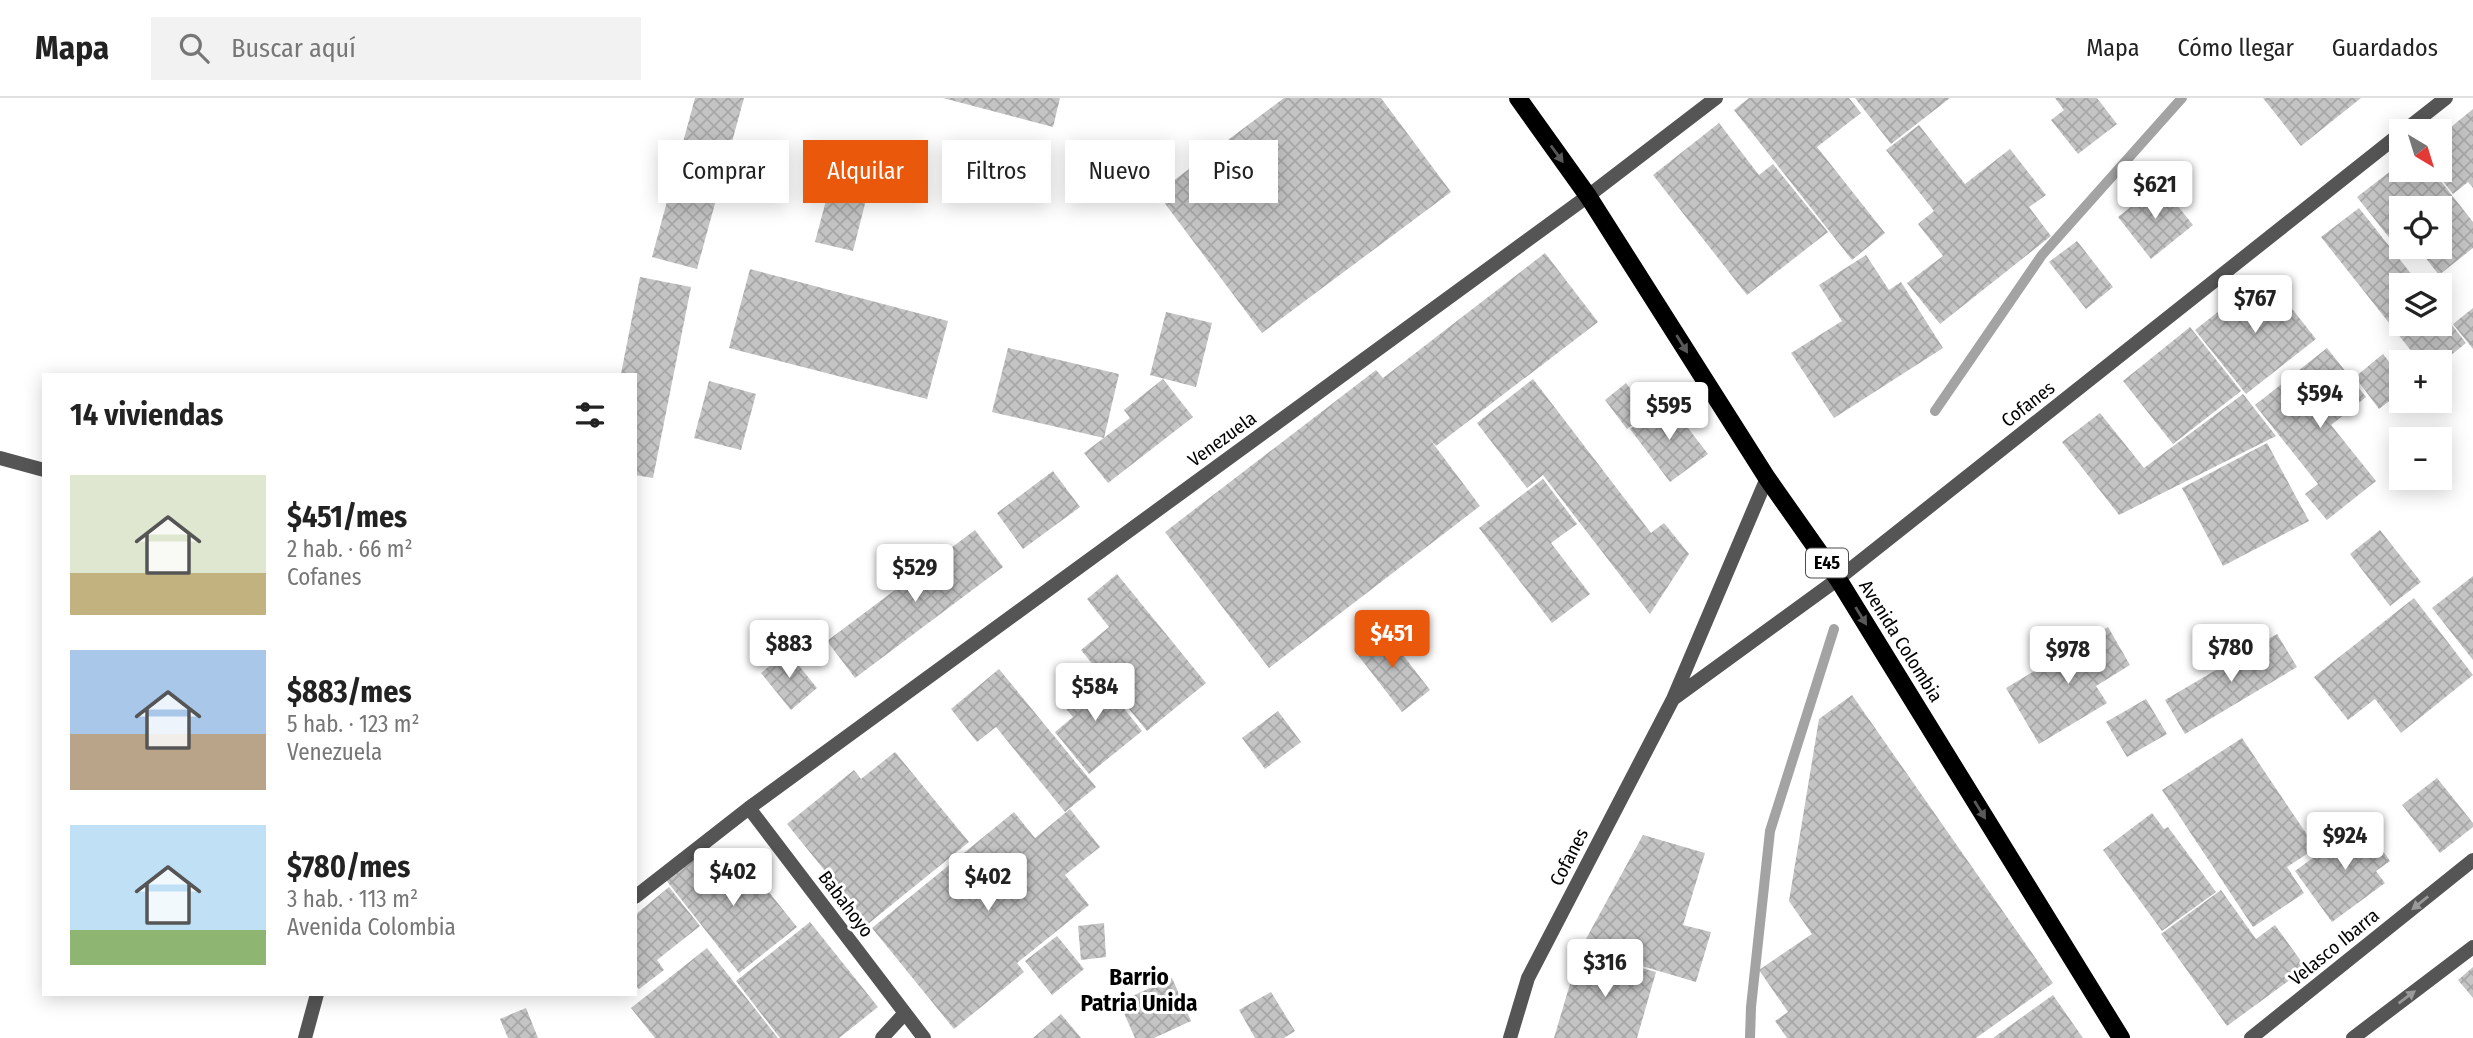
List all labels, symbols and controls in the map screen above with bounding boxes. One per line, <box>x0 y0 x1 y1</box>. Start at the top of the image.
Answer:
search box <box>151 17 641 80</box>
text: Mapa <box>35 28 109 68</box>
icon: search <box>175 29 213 67</box>
text: Buscar aquí <box>231 33 356 64</box>
text: Mapa <box>2086 34 2139 62</box>
text: Cómo llegar <box>2177 34 2294 62</box>
text: Guardados <box>2332 34 2438 62</box>
north arrow <box>2389 119 2452 182</box>
map controls <box>2389 119 2452 490</box>
chip: Comprar <box>658 140 789 203</box>
chip: Alquilar <box>803 140 928 203</box>
chip: Filtros <box>942 140 1051 203</box>
chip: Nuevo <box>1065 140 1175 203</box>
chip: Piso <box>1189 140 1278 203</box>
one-way arrow <box>1550 144 1565 162</box>
pin: $621 <box>2114 162 2196 221</box>
text: $621 <box>2133 170 2177 198</box>
button: locate <box>2389 196 2452 259</box>
button: layers <box>2389 273 2452 336</box>
pin: $767 <box>2214 275 2296 335</box>
text: $767 <box>2234 284 2276 312</box>
one-way arrow <box>1675 334 1688 354</box>
button: + <box>2389 350 2452 413</box>
pin: $594 <box>2279 370 2361 430</box>
street label: Cofanes <box>1997 376 2059 432</box>
text: $594 <box>2297 379 2343 407</box>
pin: $595 <box>1628 382 1710 442</box>
text: $595 <box>1646 391 1692 419</box>
icon: filters <box>571 396 609 434</box>
text: 14 viviendas <box>70 397 223 433</box>
street label: Venezuela <box>1183 407 1261 471</box>
button: − <box>2389 427 2452 490</box>
text: $451/mes <box>287 499 407 535</box>
icon: home <box>126 503 210 587</box>
text: 2 hab. · 66 m² <box>287 535 413 563</box>
pin: $529 <box>874 545 956 604</box>
road number: E45 <box>1806 548 1848 578</box>
text: $529 <box>893 553 937 581</box>
text: Cofanes <box>287 563 361 591</box>
street label: Avenida Colombia <box>1854 576 1948 706</box>
one-way arrow <box>1854 606 1867 625</box>
pin: $451 <box>1351 610 1433 670</box>
text: $451 <box>1371 619 1413 647</box>
pin: $883 <box>748 620 830 680</box>
pin: $780 <box>2190 624 2272 684</box>
pin: $978 <box>2027 626 2109 686</box>
text: $883 <box>766 629 812 657</box>
text: $780 <box>2208 633 2254 661</box>
text: $978 <box>2046 635 2090 663</box>
pin: $584 <box>1054 664 1136 723</box>
text: $584 <box>1072 672 1118 700</box>
text: $883/mes <box>287 674 412 710</box>
icon: home <box>126 678 210 762</box>
text: 5 hab. · 123 m² <box>287 710 420 738</box>
text: Venezuela <box>287 738 382 766</box>
one-way arrow <box>1973 800 1986 819</box>
pin: $924 <box>2304 812 2386 872</box>
text: $924 <box>2323 821 2367 849</box>
street label: Cofanes <box>1545 824 1593 890</box>
pin: $402 <box>692 848 774 908</box>
text: $780/mes <box>287 849 410 885</box>
icon: home <box>126 853 210 937</box>
pin: $402 <box>947 854 1029 913</box>
text: $402 <box>710 857 756 885</box>
text: $402 <box>965 862 1011 890</box>
street label: Babahoyo <box>814 866 878 942</box>
text: 3 hab. · 113 m² <box>287 885 418 913</box>
one-way arrow <box>2411 895 2429 910</box>
street label: Velasco Ibarra <box>2284 904 2384 990</box>
text: Avenida Colombia <box>287 913 456 941</box>
pin: $316 <box>1564 940 1646 999</box>
text: $316 <box>1583 948 1627 976</box>
district label: Barrio Patria Unida <box>1080 963 1198 1017</box>
one-way arrow <box>2398 989 2416 1004</box>

